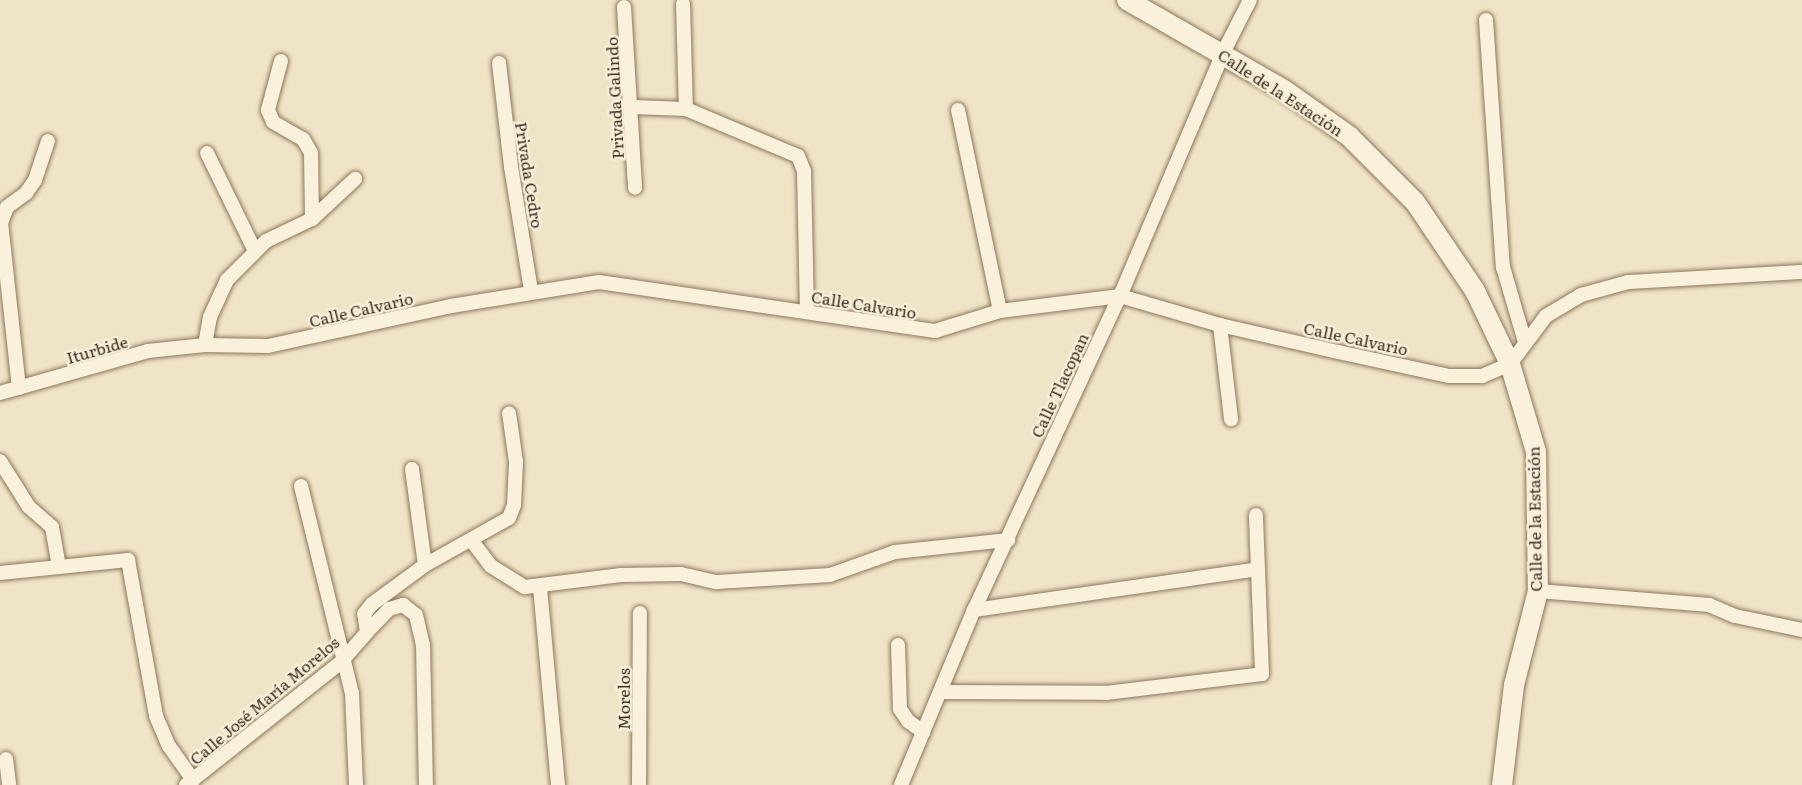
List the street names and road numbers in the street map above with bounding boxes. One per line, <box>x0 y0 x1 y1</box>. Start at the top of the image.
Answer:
street label: Privada Galindo <box>601 36 627 160</box>
street label: Calle de la Estación <box>1215 44 1347 140</box>
street label: Privada Cedro <box>512 120 548 230</box>
street label: Calle Calvario <box>810 286 918 322</box>
street label: Calle Calvario <box>307 288 415 330</box>
street label: Calle Calvario <box>1302 318 1410 358</box>
street label: Calle Tlacopan <box>1026 330 1092 440</box>
street label: Iturbide <box>64 331 130 367</box>
street label: Calle de la Estación <box>1523 446 1545 592</box>
street label: Calle José María Morelos <box>186 632 342 768</box>
street label: Morelos <box>613 668 633 730</box>

